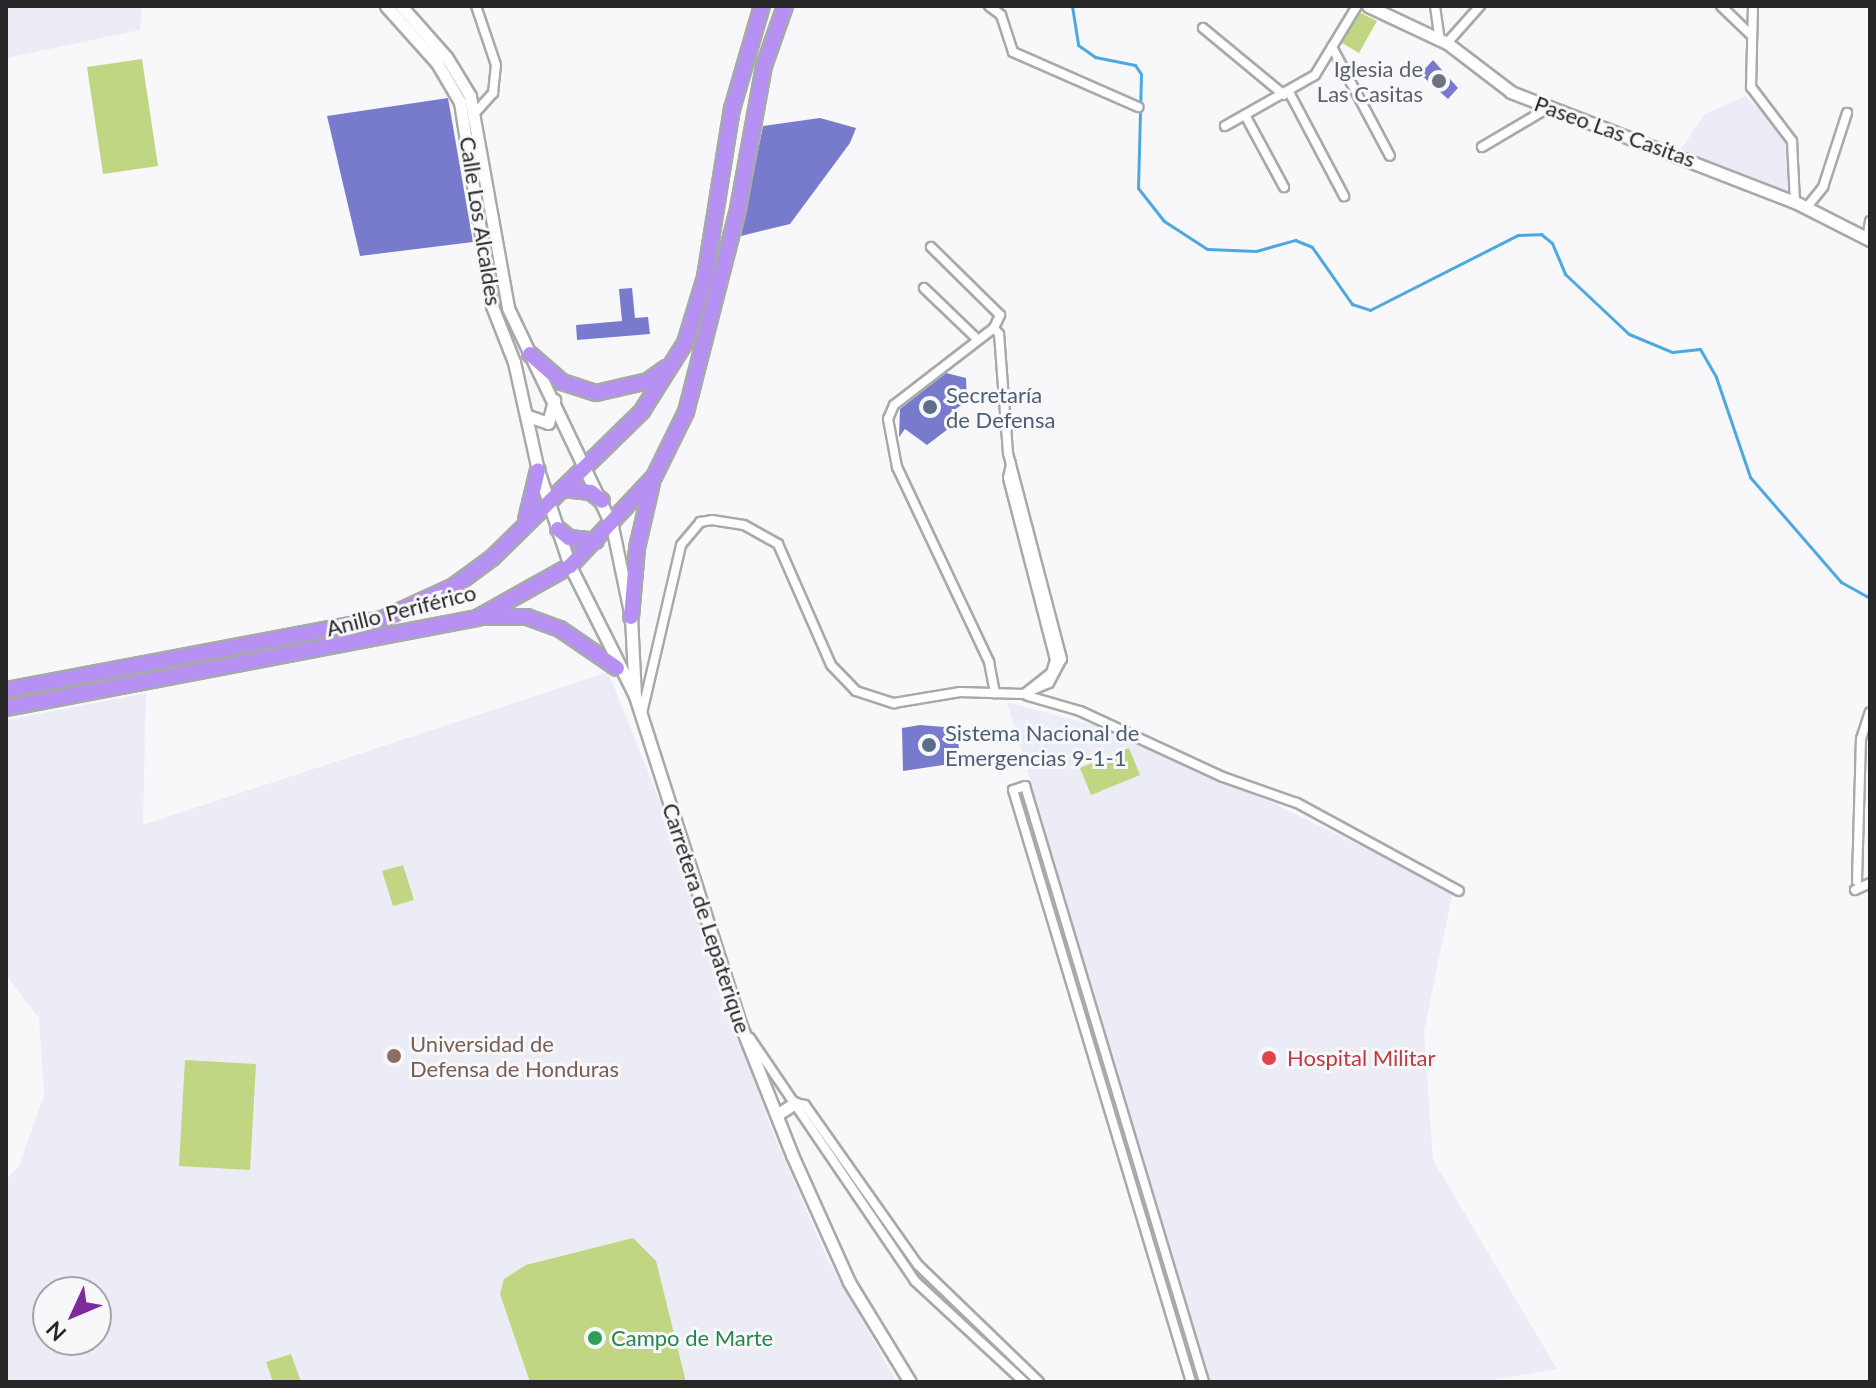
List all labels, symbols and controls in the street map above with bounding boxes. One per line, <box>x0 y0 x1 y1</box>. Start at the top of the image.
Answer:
place label: Iglesia de Las Casitas <box>1317 55 1423 106</box>
marker: Iglesia de Las Casitas <box>1430 72 1448 90</box>
street label: Paseo Las Casitas <box>1531 90 1699 172</box>
street label: Calle Los Alcaldes <box>455 134 507 308</box>
place label: Secretaría de Defensa <box>946 381 1055 432</box>
marker: Secretaría de Defensa <box>921 398 939 416</box>
street label: Anillo Periférico <box>323 579 479 641</box>
place label: Sistema Nacional de Emergencias 9-1-1 <box>945 719 1139 770</box>
marker: Sistema Nacional de Emergencias 9-1-1 <box>920 736 938 754</box>
street label: Carretera de Lepaterique <box>657 800 757 1036</box>
place label: Universidad de Defensa de Honduras <box>410 1030 619 1082</box>
place label: Hospital Militar <box>1287 1045 1436 1071</box>
marker: Universidad de Defensa de Honduras <box>385 1047 403 1065</box>
marker: Hospital Militar <box>1258 1047 1280 1069</box>
north arrow <box>32 1276 112 1356</box>
text: N <box>40 1316 71 1347</box>
place label: Campo de Marte <box>611 1325 773 1351</box>
marker: Campo de Marte <box>586 1329 604 1347</box>

